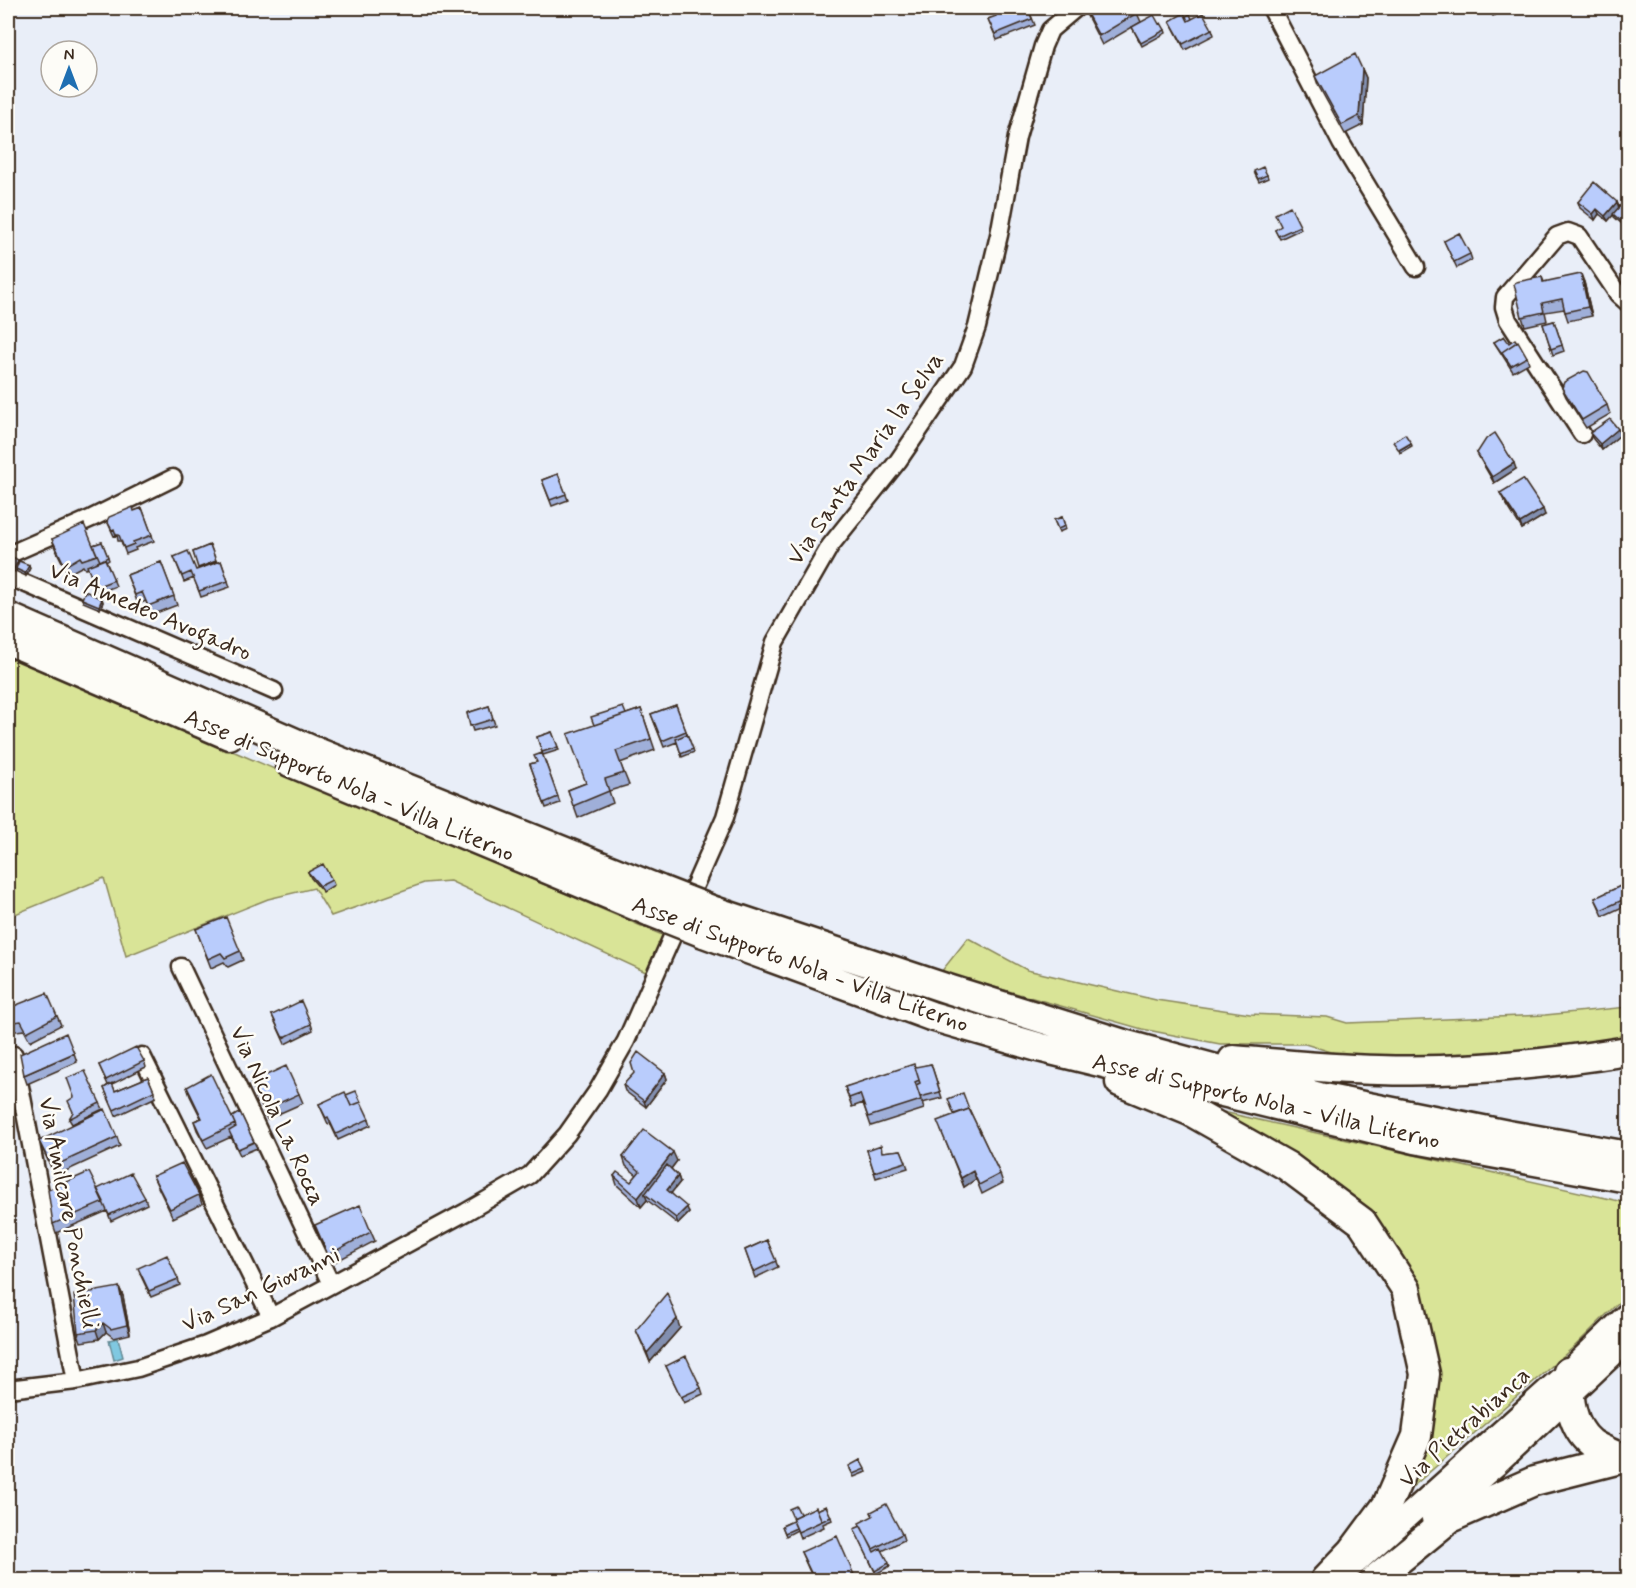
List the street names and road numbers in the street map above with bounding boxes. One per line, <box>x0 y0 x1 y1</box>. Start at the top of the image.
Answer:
street label: Via Santa Maria la Selva <box>781 346 951 572</box>
street label: Via Amedeo Avogadro <box>43 555 256 671</box>
street label: Asse di Supporto Nola - Villa Literno <box>179 702 519 870</box>
street label: Asse di Supporto Nola - Villa Literno <box>627 890 973 1040</box>
street label: Via Nicola La Rocca <box>222 1021 332 1211</box>
street label: Asse di Supporto Nola - Villa Literno <box>1089 1047 1443 1157</box>
street label: Via Amilcare Ponchielli <box>30 1095 106 1331</box>
street label: Via San Giovanni <box>177 1240 345 1340</box>
street label: Via Pietrabianca <box>1393 1361 1537 1495</box>

